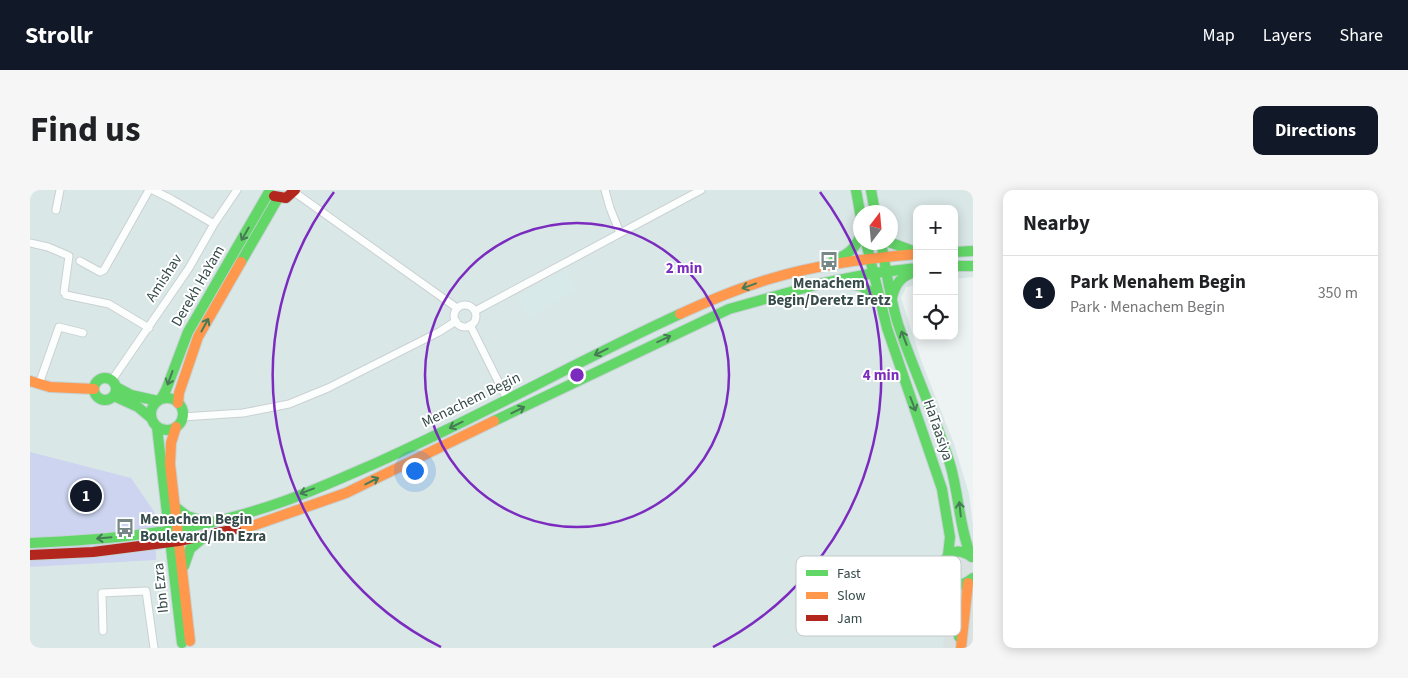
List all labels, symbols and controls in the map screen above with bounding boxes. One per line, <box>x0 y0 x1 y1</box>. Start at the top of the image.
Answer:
text: Strollr <box>25 18 93 53</box>
text: Map <box>1203 23 1235 48</box>
text: Layers <box>1263 23 1312 48</box>
text: Share <box>1340 23 1383 48</box>
text: Find us <box>30 105 140 155</box>
button: Directions <box>1253 106 1378 155</box>
north arrow <box>853 205 898 250</box>
map controls <box>913 205 958 340</box>
button: + <box>913 205 958 250</box>
text: Nearby <box>1023 208 1090 238</box>
one-way arrow <box>239 226 249 241</box>
street label: Derekh HaYam <box>166 241 230 331</box>
street label: Amishav <box>141 250 187 306</box>
bus stop icon: Menachem Begin/Deretz Eretz <box>818 250 840 272</box>
button: − <box>913 250 958 295</box>
text: 2 min <box>666 258 702 279</box>
text: Park Menahem Begin <box>1070 269 1246 296</box>
place label: Menachem Begin/Deretz Eretz <box>767 273 891 311</box>
one-way arrow <box>742 282 757 291</box>
text: 1 <box>1035 282 1043 304</box>
text: 350 m <box>1318 282 1358 304</box>
button: locate <box>913 295 958 340</box>
text: Park · Menachem Begin <box>1070 296 1225 318</box>
one-way arrow <box>200 317 210 332</box>
one-way arrow <box>899 331 908 346</box>
one-way arrow <box>656 333 671 343</box>
one-way arrow <box>594 348 609 358</box>
text: 4 min <box>863 365 899 386</box>
centre of rings <box>568 366 586 384</box>
street label: Menachem Begin <box>418 367 524 433</box>
one-way arrow <box>165 370 175 386</box>
one-way arrow <box>909 395 918 411</box>
street label: HaTaasiya <box>918 397 958 463</box>
one-way arrow <box>510 405 525 414</box>
one-way arrow <box>448 420 463 430</box>
your location <box>402 458 428 484</box>
one-way arrow <box>364 476 379 485</box>
pin: 1 <box>70 477 102 515</box>
one-way arrow <box>300 487 315 496</box>
one-way arrow <box>955 501 965 517</box>
place label: Menachem Begin Boulevard/Ibn Ezra <box>140 509 266 547</box>
bus stop icon: Menachem Begin Boulevard/Ibn Ezra <box>114 517 136 539</box>
one-way arrow <box>96 533 112 543</box>
legend <box>796 556 961 636</box>
street label: Ibn Ezra <box>148 562 174 614</box>
text: Fast <box>837 564 861 584</box>
text: Slow <box>837 586 866 606</box>
text: Jam <box>837 609 862 629</box>

